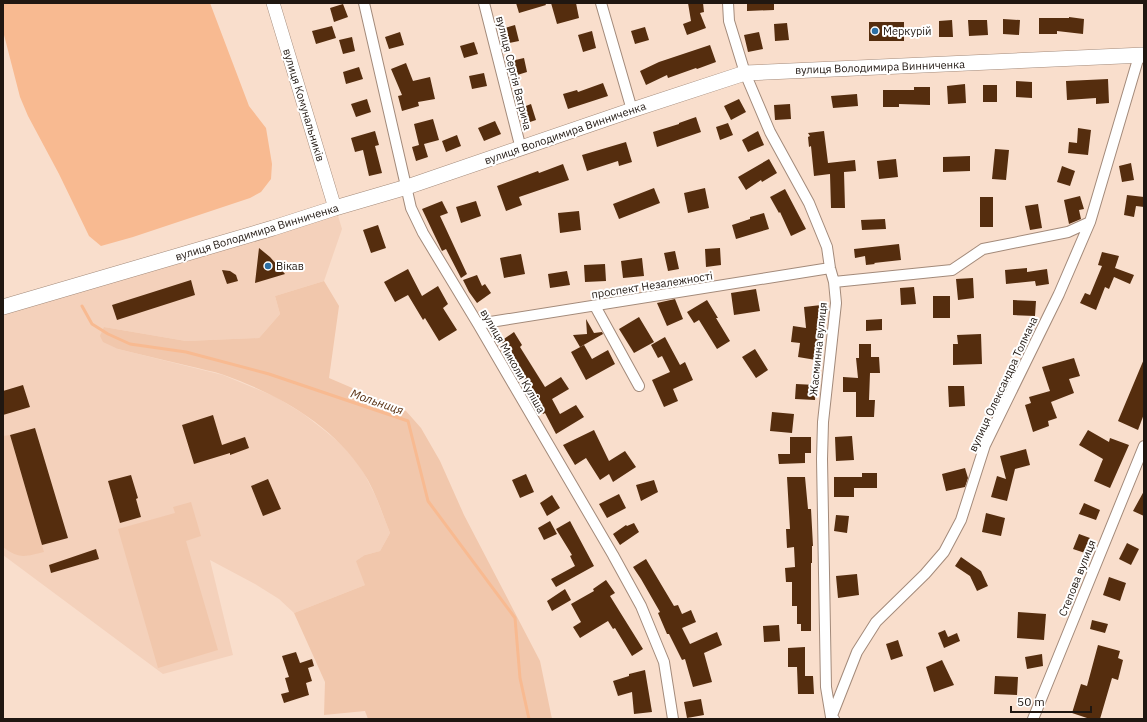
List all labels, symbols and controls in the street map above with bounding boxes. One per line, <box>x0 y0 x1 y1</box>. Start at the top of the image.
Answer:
street label: вулиця Сергія Ватрича <box>493 15 535 132</box>
place label: Меркурій <box>883 24 932 38</box>
marker: Меркурій <box>870 26 880 36</box>
street label: вулиця Комунальників <box>280 47 328 163</box>
street label: вулиця Володимира Винниченка <box>795 57 965 77</box>
street label: вулиця Володимира Винниченка <box>482 99 648 167</box>
street label: вулиця Володимира Винниченка <box>174 200 340 264</box>
place label: Вікав <box>276 259 304 273</box>
marker: Вікав <box>263 261 273 271</box>
street label: проспект Незалежності <box>590 269 714 301</box>
street label: Жасминна вулиця <box>806 301 830 397</box>
street label: вулиця Миколи Куліша <box>478 307 549 416</box>
street label: вулиця Олександра Толмача <box>966 314 1041 454</box>
water label: Мольниця <box>349 386 406 418</box>
street label: Степова вулиця <box>1055 538 1099 618</box>
scale bar <box>1011 688 1091 714</box>
text: 50 m <box>1017 694 1045 709</box>

